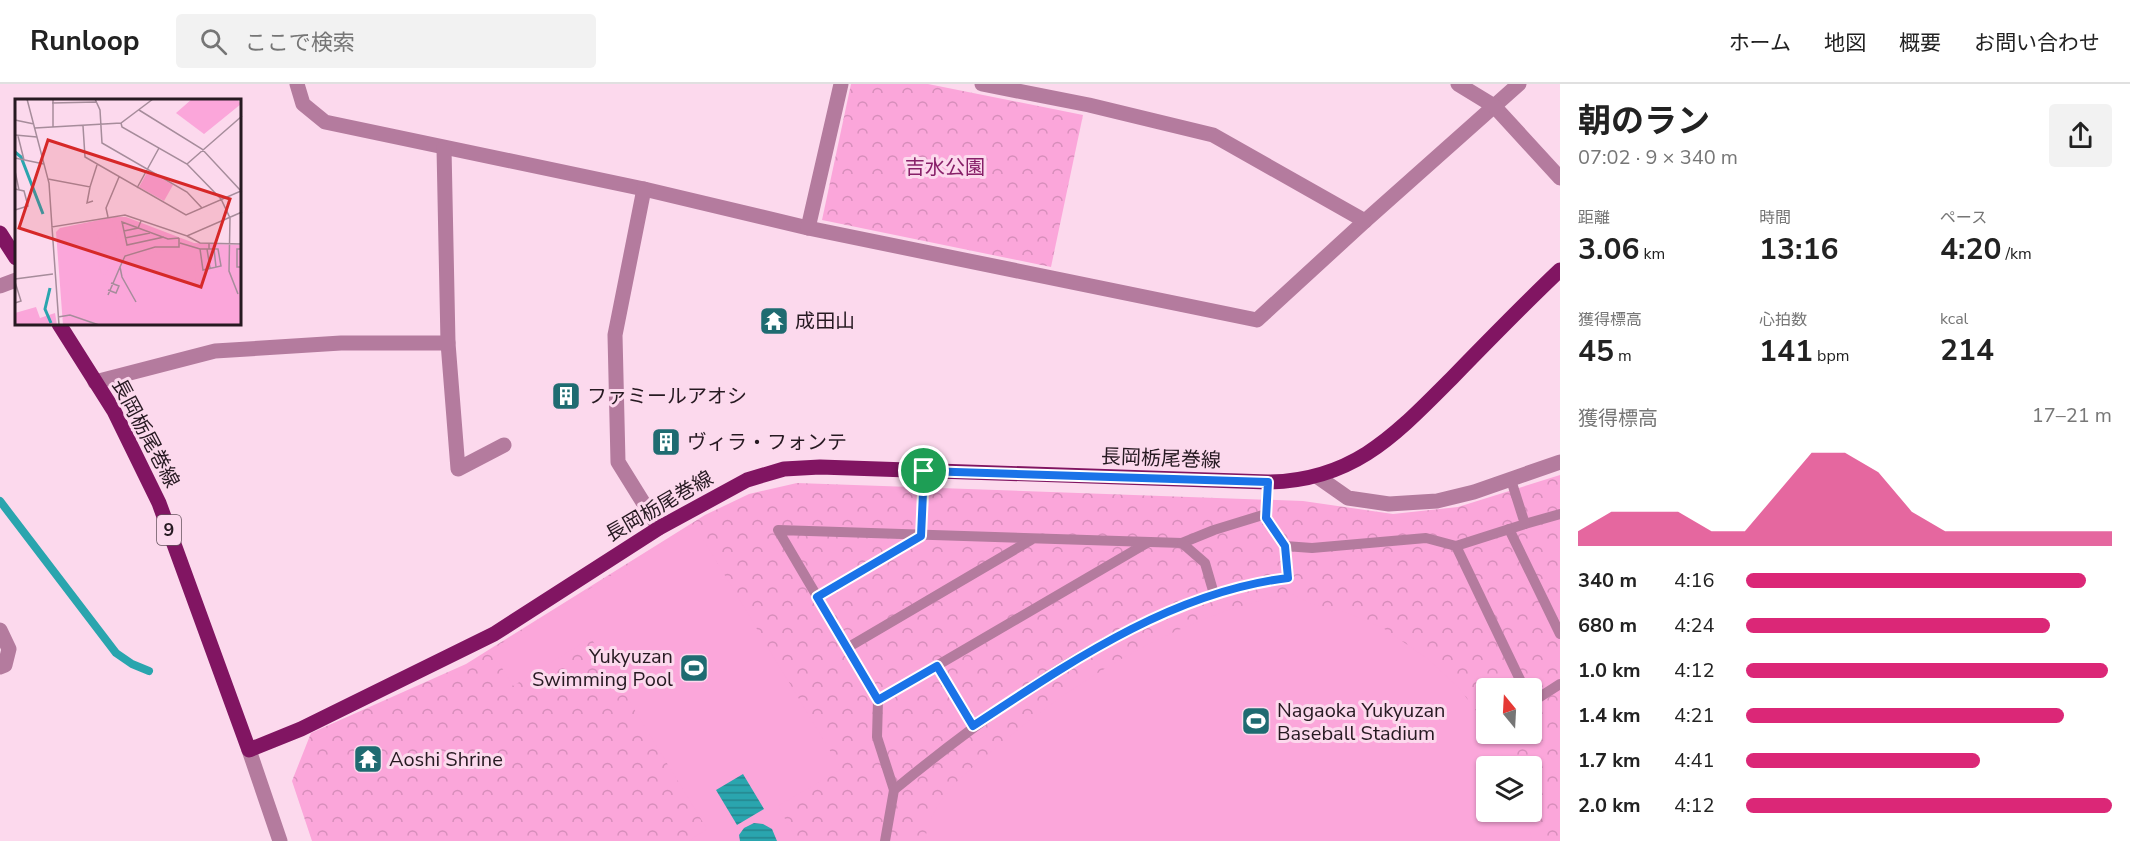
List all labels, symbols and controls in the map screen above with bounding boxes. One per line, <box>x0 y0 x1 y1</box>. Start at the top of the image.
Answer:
search box <box>176 14 596 68</box>
text: Runloop <box>30 22 140 60</box>
icon: search <box>197 25 230 58</box>
text: ここで検索 <box>245 28 355 58</box>
text: ホーム <box>1729 29 1791 57</box>
text: 地図 <box>1824 29 1866 57</box>
text: 概要 <box>1899 29 1941 57</box>
text: お問い合わせ <box>1974 29 2100 57</box>
inset map <box>15 99 242 326</box>
text: 朝のラン <box>1578 99 1710 144</box>
button: share <box>2049 104 2112 167</box>
text: 07:02 · 9 × 340 m <box>1578 144 1738 171</box>
park label: 吉水公園 <box>905 154 985 181</box>
text: 距離 <box>1578 207 1610 229</box>
text: 時間 <box>1759 207 1791 229</box>
text: ペース <box>1940 207 1987 229</box>
text: 3.06 <box>1578 229 1639 270</box>
text: 13:16 <box>1759 229 1838 270</box>
text: 4:20 <box>1940 229 2001 270</box>
text: km <box>1639 243 1665 265</box>
text: /km <box>2001 243 2032 265</box>
temple icon: 成田山 <box>758 305 790 337</box>
place label: 成田山 <box>795 308 855 335</box>
text: kcal <box>1940 308 1968 330</box>
text: 獲得標高 <box>1578 309 1642 331</box>
text: 心拍数 <box>1759 309 1807 331</box>
text: 214 <box>1940 330 1994 371</box>
text: 45 <box>1578 331 1614 372</box>
text: 141 <box>1759 331 1813 372</box>
text: m <box>1614 345 1632 367</box>
text: bpm <box>1813 345 1849 367</box>
street label: 長岡栃尾巻線 <box>105 374 186 493</box>
building icon: ファミールアオシ <box>550 380 582 412</box>
place label: ファミールアオシ <box>587 383 747 410</box>
text: 17–21 m <box>2032 402 2112 429</box>
text: 獲得標高 <box>1578 405 1658 432</box>
building icon: ヴィラ・フォンテ <box>650 426 682 458</box>
place label: ヴィラ・フォンテ <box>687 429 847 456</box>
street label: 長岡栃尾巻線 <box>1101 443 1221 474</box>
pin <box>898 445 949 496</box>
icon: arrive <box>907 454 940 487</box>
street label: 長岡栃尾巻線 <box>601 465 718 548</box>
road number: 9 <box>157 515 181 545</box>
text: 340 m <box>1578 567 1637 594</box>
text: 4:16 <box>1674 567 1715 594</box>
text: 680 m <box>1578 612 1637 639</box>
text: 4:24 <box>1674 612 1715 639</box>
place label: Yukyuzan Swimming Pool <box>532 643 673 693</box>
sports icon: Yukyuzan Swimming Pool <box>678 652 710 684</box>
text: 1.0 km <box>1578 657 1641 684</box>
text: 4:12 <box>1674 657 1715 684</box>
north arrow <box>1476 678 1542 744</box>
map controls <box>1476 678 1542 822</box>
place label: Nagaoka Yukyuzan Baseball Stadium <box>1277 697 1445 747</box>
text: 1.4 km <box>1578 702 1641 729</box>
text: 4:21 <box>1674 702 1715 729</box>
sports icon: Nagaoka Yukyuzan Baseball Stadium <box>1240 705 1272 737</box>
temple icon: Aoshi Shrine <box>352 743 384 775</box>
place label: Aoshi Shrine <box>389 746 503 773</box>
text: 1.7 km <box>1578 747 1641 774</box>
text: 4:41 <box>1674 747 1715 774</box>
button: layers <box>1476 756 1542 822</box>
text: 2.0 km <box>1578 792 1641 819</box>
text: 4:12 <box>1674 792 1715 819</box>

